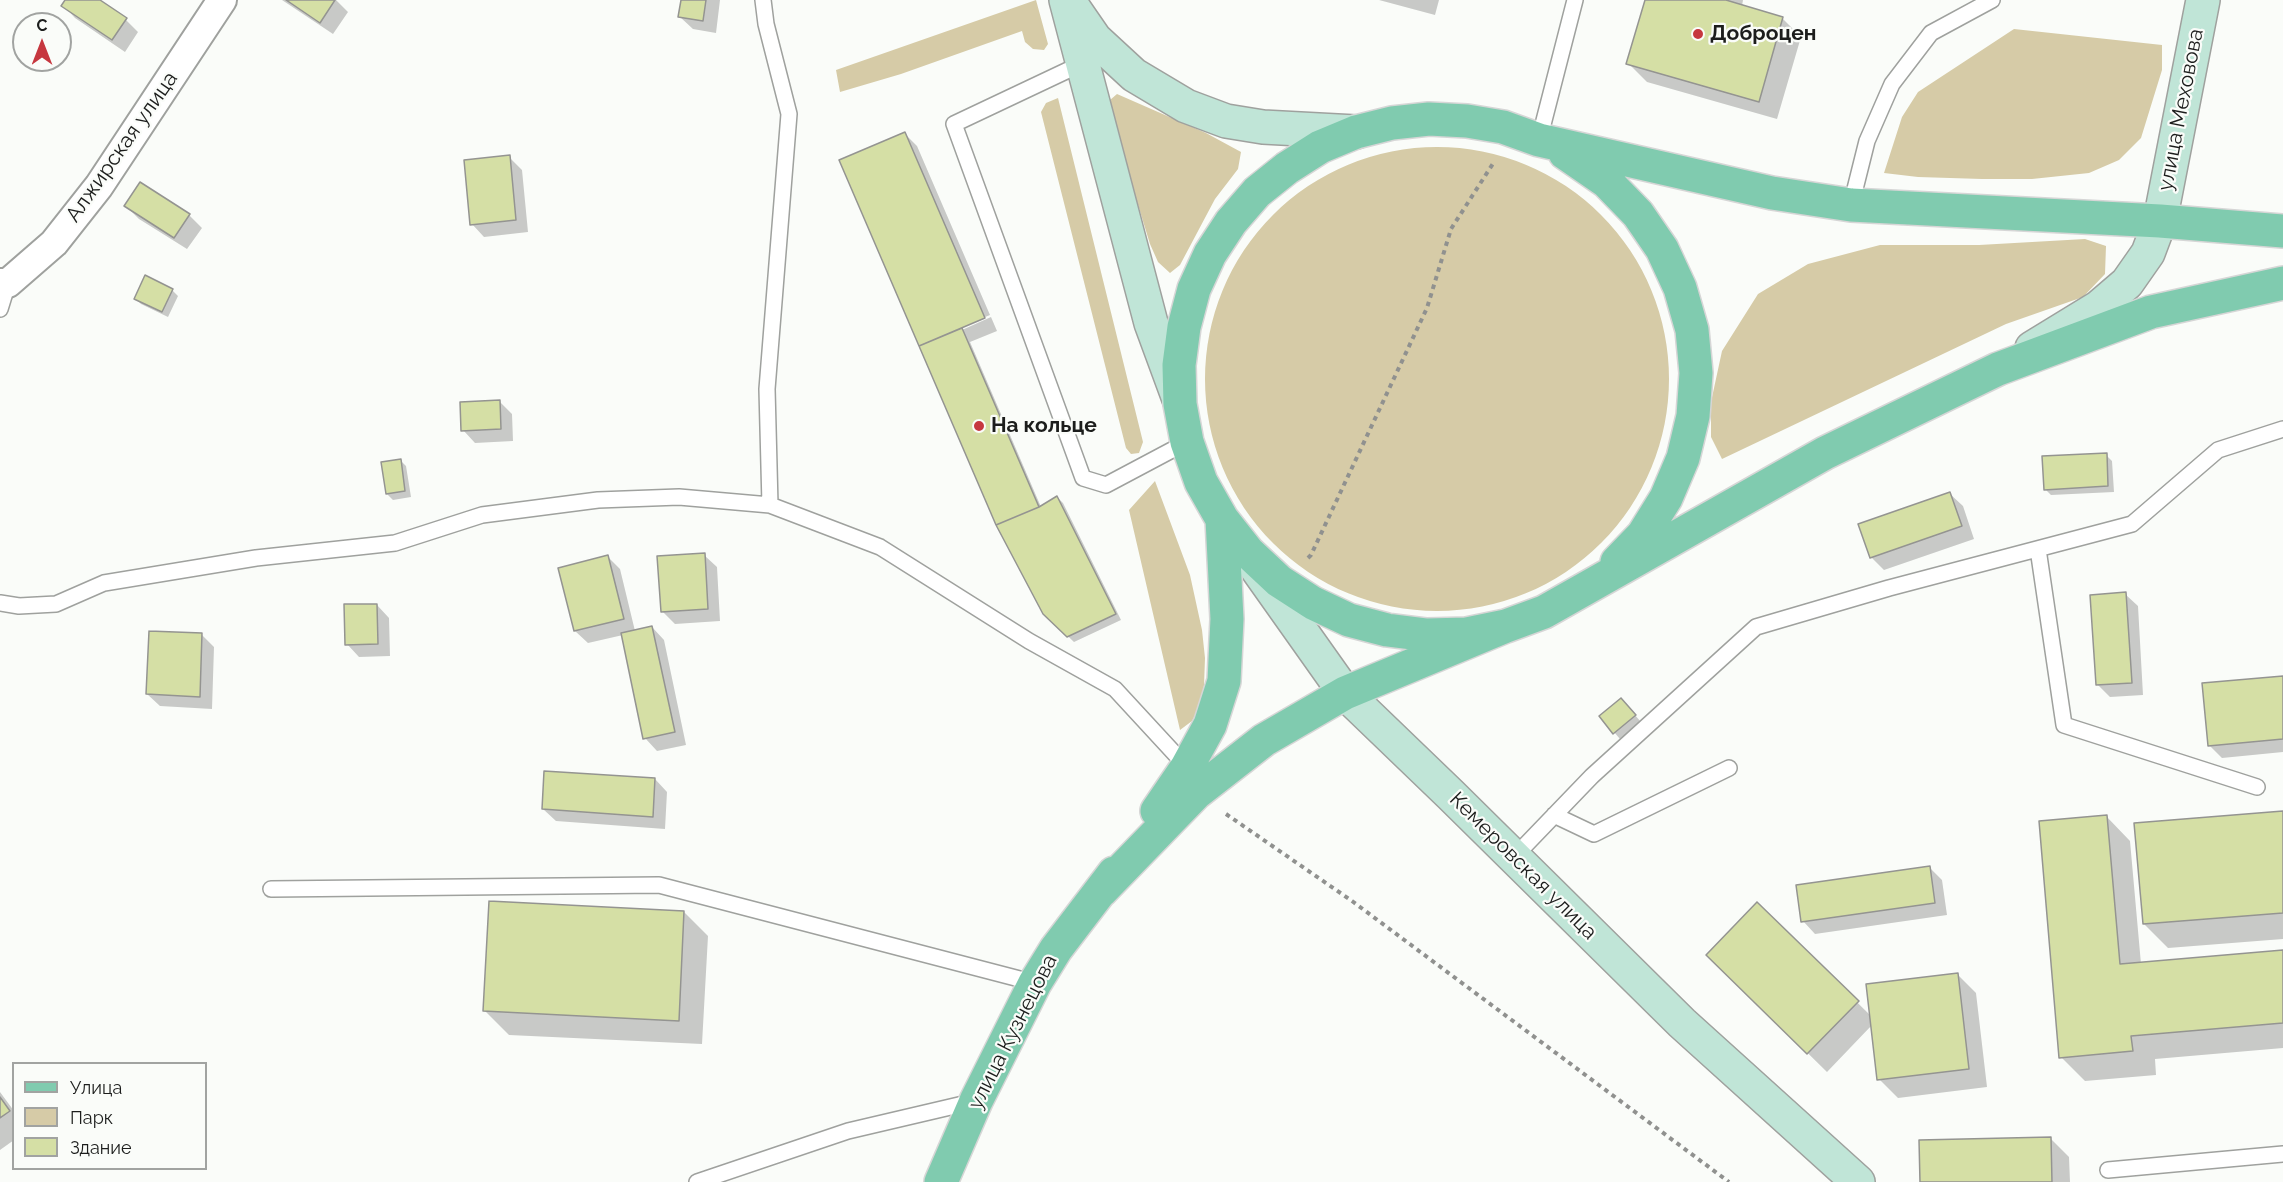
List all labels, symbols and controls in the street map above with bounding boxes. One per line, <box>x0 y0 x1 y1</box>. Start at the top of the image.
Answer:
north arrow <box>12 12 72 72</box>
text: С <box>37 16 47 35</box>
place label: Доброцен <box>1710 21 1817 47</box>
marker: Доброцен <box>1691 27 1705 41</box>
street label: улица Меховова <box>2153 27 2209 193</box>
street label: Алжирская улица <box>61 67 183 227</box>
place label: На кольце <box>991 413 1097 439</box>
marker: На кольце <box>972 419 986 433</box>
street label: Кемеровская улица <box>1444 787 1602 945</box>
street label: улица Кузнецова <box>963 950 1063 1114</box>
legend <box>12 1062 207 1170</box>
text: Улица <box>70 1077 122 1098</box>
text: Парк <box>70 1107 113 1128</box>
text: Здание <box>70 1137 132 1158</box>

